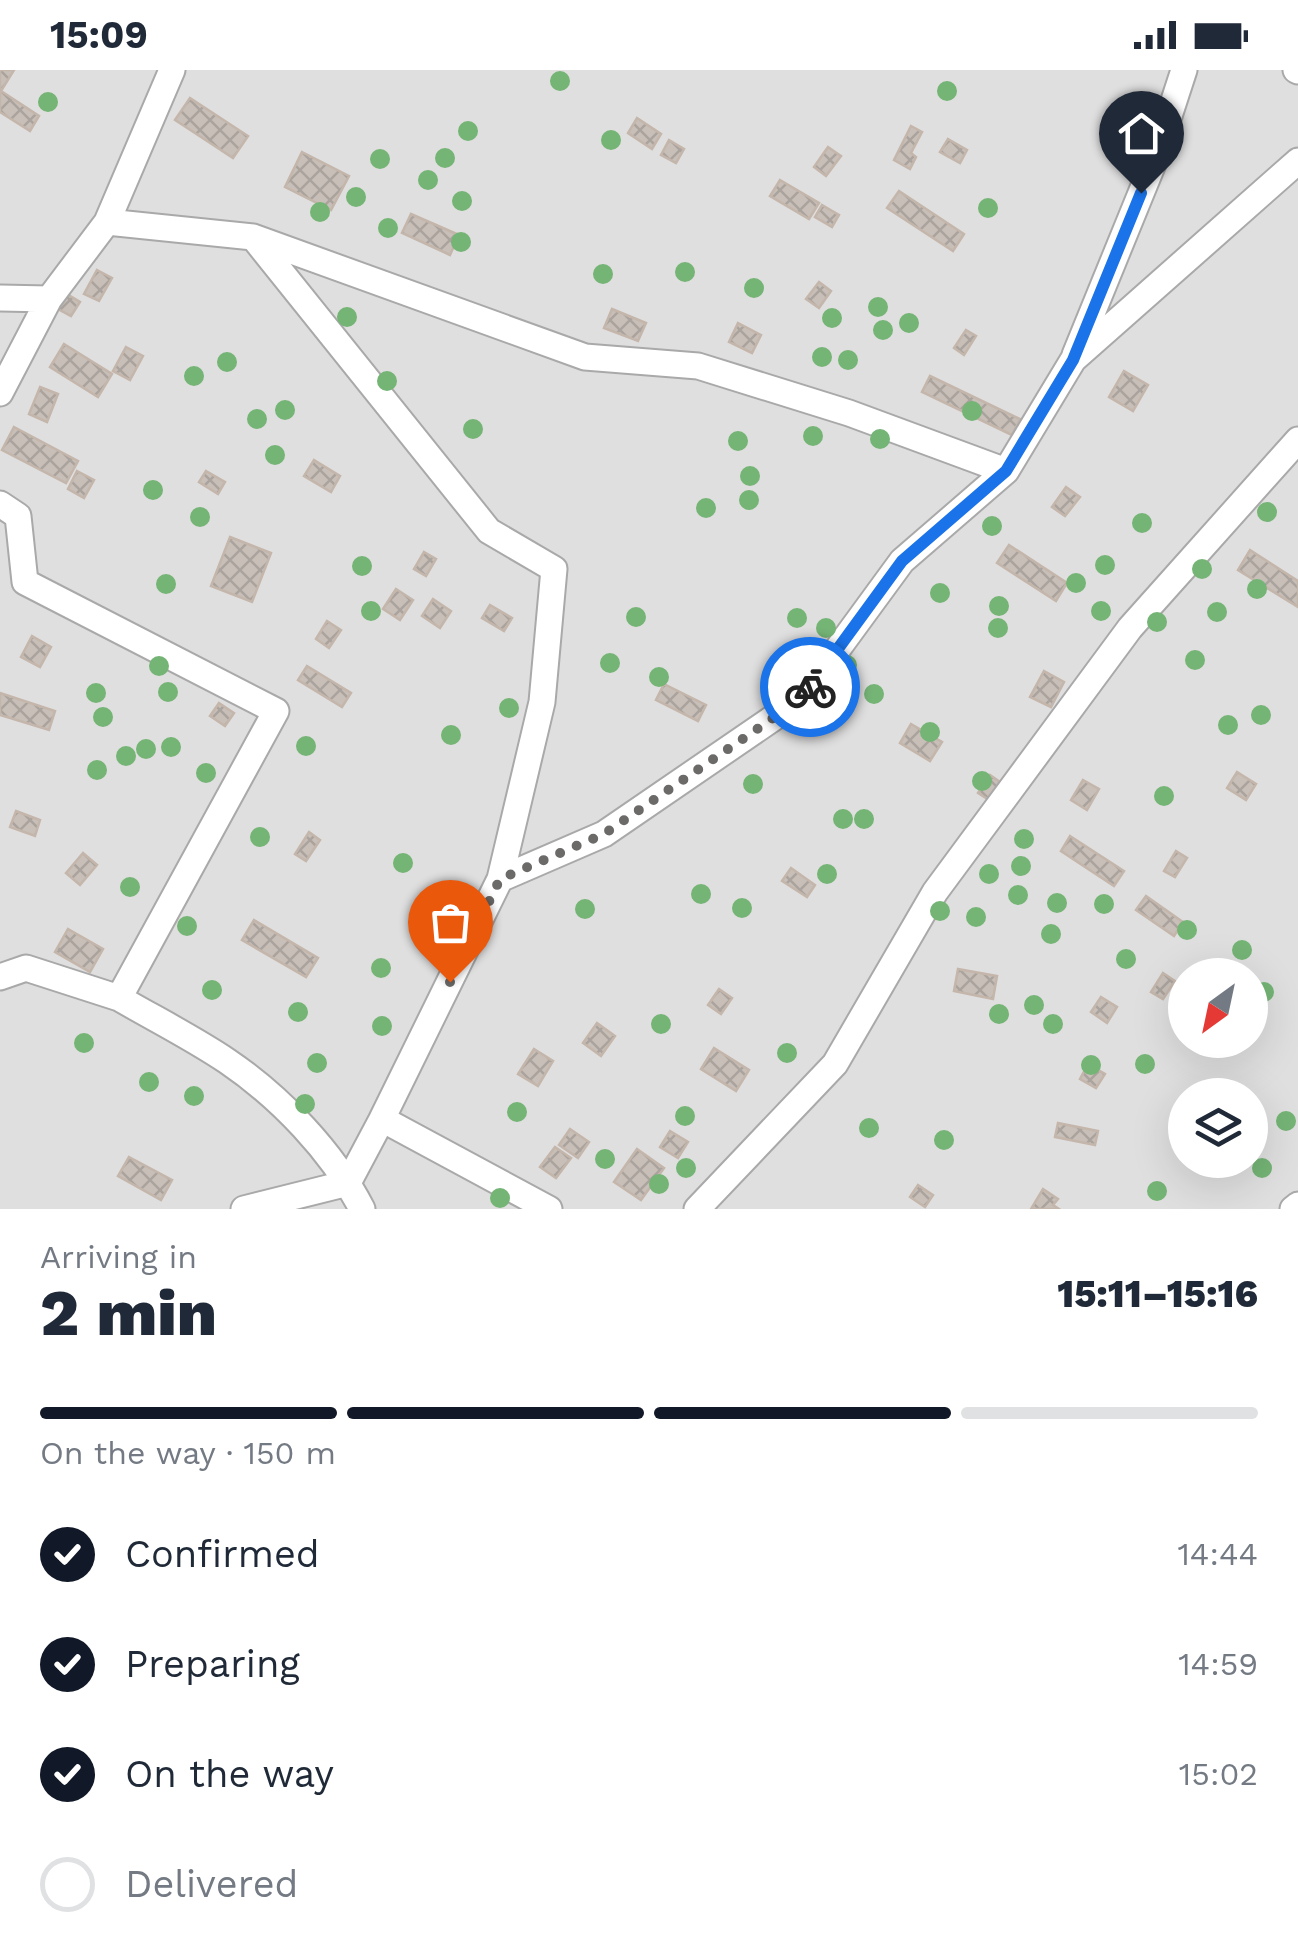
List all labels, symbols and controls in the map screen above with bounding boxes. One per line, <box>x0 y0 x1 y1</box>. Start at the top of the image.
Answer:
text: 15:09 <box>50 13 148 57</box>
pin <box>1099 91 1184 194</box>
icon: home <box>1114 106 1169 161</box>
courier <box>760 637 860 737</box>
icon: bike <box>783 660 838 715</box>
pin <box>408 880 493 983</box>
icon: bag <box>423 895 478 950</box>
north arrow <box>1168 958 1268 1058</box>
map controls <box>1168 958 1268 1178</box>
button: layers <box>1168 1078 1268 1178</box>
text: Arriving in <box>40 1238 197 1276</box>
text: 15:11–15:16 <box>1057 1272 1258 1316</box>
text: 2 min <box>40 1275 217 1351</box>
text: On the way · 150 m <box>40 1434 336 1472</box>
icon: check <box>40 1527 95 1582</box>
text: Confirmed <box>125 1532 320 1576</box>
text: 14:44 <box>1177 1535 1258 1573</box>
icon: check <box>40 1637 95 1692</box>
text: Preparing <box>125 1642 300 1686</box>
text: 14:59 <box>1178 1645 1258 1683</box>
icon: check <box>40 1747 95 1802</box>
text: On the way <box>125 1752 334 1796</box>
text: 15:02 <box>1179 1755 1258 1793</box>
text: Delivered <box>125 1862 298 1906</box>

